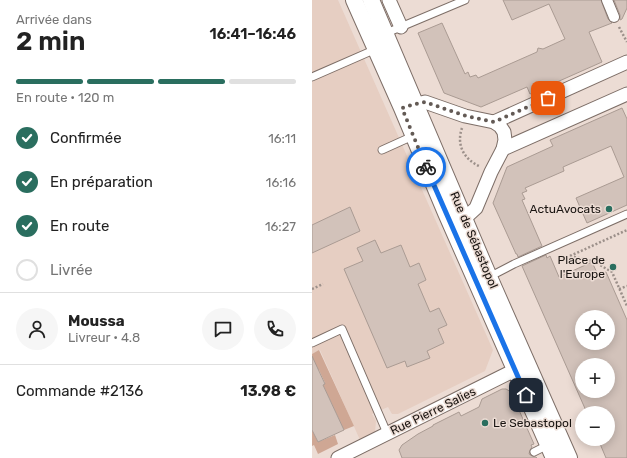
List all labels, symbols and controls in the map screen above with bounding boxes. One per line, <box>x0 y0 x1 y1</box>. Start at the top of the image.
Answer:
text: Arrivée dans <box>16 12 92 27</box>
text: 16:41–16:46 <box>209 25 296 43</box>
text: 2 min <box>16 26 85 57</box>
pin <box>531 81 565 115</box>
icon: bag <box>537 87 559 109</box>
text: En route · 120 m <box>16 90 114 105</box>
icon: check <box>16 127 38 149</box>
text: Confirmée <box>50 129 122 147</box>
text: 16:11 <box>268 131 296 146</box>
courier <box>406 147 446 187</box>
icon: bike <box>415 156 437 178</box>
icon: check <box>16 171 38 193</box>
text: En préparation <box>50 173 153 191</box>
text: 16:16 <box>266 175 296 190</box>
street label: Rue de Sébastopol <box>447 189 501 291</box>
place label: ActuAvocats <box>530 202 601 216</box>
marker: ActuAvocats <box>604 204 614 214</box>
icon: check <box>16 215 38 237</box>
text: En route <box>50 217 109 235</box>
text: 16:27 <box>265 219 296 234</box>
place label: Place de l'Europe <box>558 253 605 281</box>
text: Livrée <box>50 261 93 279</box>
marker: Place de l'Europe <box>608 262 618 272</box>
button: person <box>16 308 58 350</box>
button: chat <box>202 308 244 350</box>
button: phone <box>254 308 296 350</box>
map controls <box>575 310 615 446</box>
button: locate <box>575 310 615 350</box>
text: Moussa <box>68 312 125 330</box>
text: Livreur · 4.8 <box>68 330 140 345</box>
button: + <box>575 358 615 398</box>
pin <box>509 378 543 412</box>
text: Commande #2136 <box>16 382 143 400</box>
text: 13.98 € <box>240 382 296 400</box>
street label: Rue Pierre Salies <box>388 384 478 438</box>
icon: home <box>515 384 537 406</box>
button: − <box>575 406 615 446</box>
place label: Le Sebastopol <box>493 416 572 430</box>
marker: Le Sebastopol <box>480 418 490 428</box>

